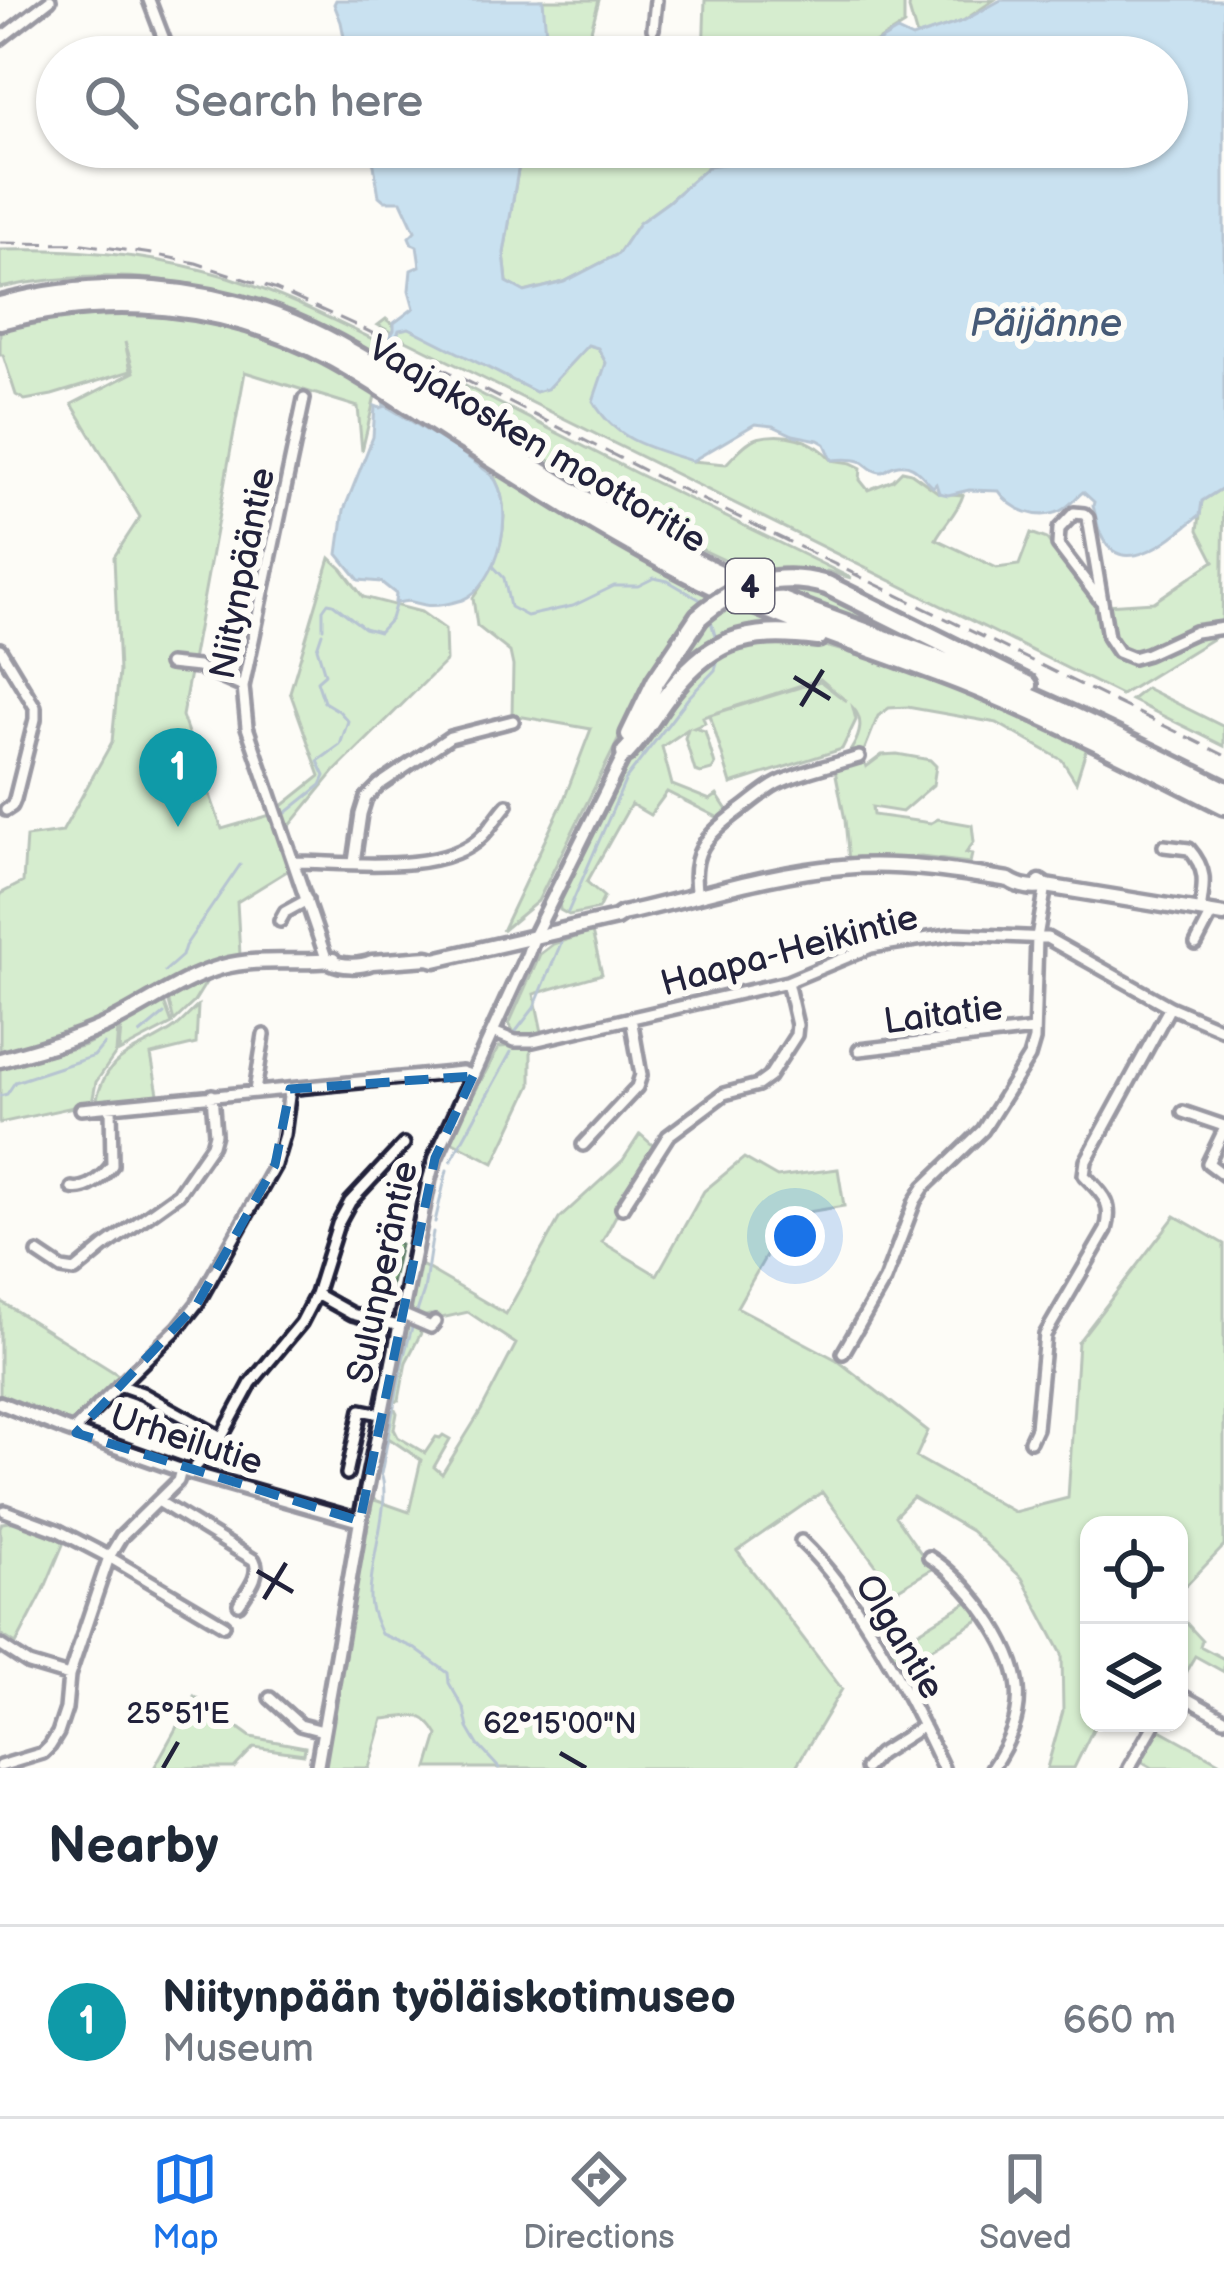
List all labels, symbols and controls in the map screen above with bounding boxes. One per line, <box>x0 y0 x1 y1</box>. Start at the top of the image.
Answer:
search box <box>36 36 1188 168</box>
icon: search <box>78 69 144 135</box>
text: Search here <box>174 75 423 130</box>
water label: Päijänne <box>970 301 1122 348</box>
street label: Vaajakosken moottoritie <box>360 327 714 563</box>
street label: Niitynpääntie <box>202 464 285 683</box>
road number: 4 <box>726 559 774 613</box>
pin: 1 <box>139 728 217 827</box>
street label: Haapa-Heikintie <box>656 896 923 1006</box>
street label: Laitatie <box>881 987 1005 1044</box>
street label: Sulunperäntie <box>339 1157 428 1388</box>
your location <box>765 1206 825 1266</box>
street label: Urheilutie <box>104 1396 268 1485</box>
map controls <box>1080 1516 1188 1732</box>
button: locate <box>1080 1516 1188 1624</box>
street label: Olgantie <box>845 1567 953 1707</box>
button: layers <box>1080 1624 1188 1732</box>
text: 25°51'E <box>126 1696 230 1732</box>
text: 62°15'00"N <box>483 1706 637 1742</box>
text: Nearby <box>48 1816 219 1877</box>
text: Niitynpään työläiskotimuseo <box>162 1971 736 2026</box>
text: 1 <box>79 1998 95 2045</box>
text: 660 m <box>1063 1998 1176 2045</box>
text: Museum <box>162 2026 314 2073</box>
tab: Map <box>152 2146 219 2258</box>
tab: Directions <box>523 2146 675 2258</box>
tab: Saved <box>979 2146 1072 2258</box>

